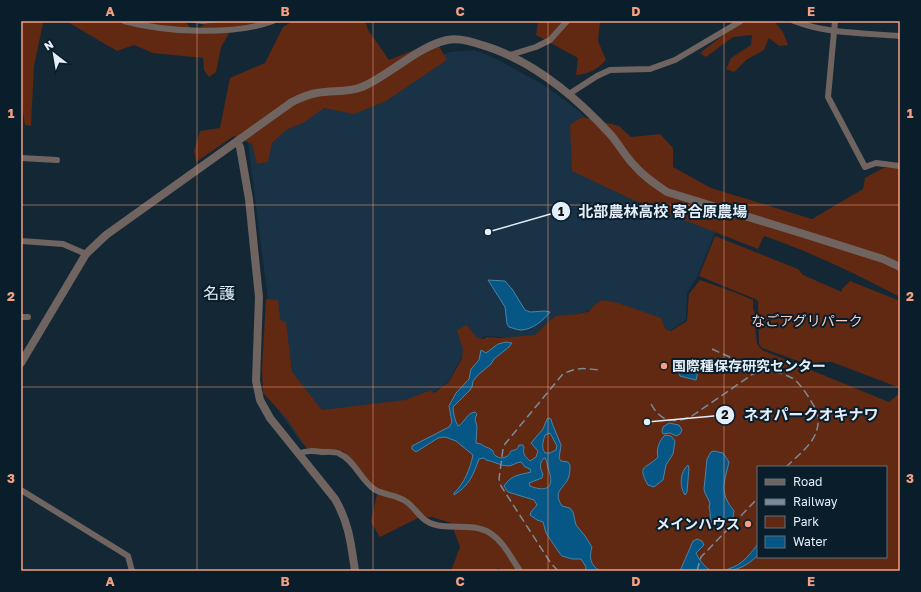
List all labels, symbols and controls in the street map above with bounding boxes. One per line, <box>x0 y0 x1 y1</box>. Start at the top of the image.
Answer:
text: A <box>105 3 115 19</box>
text: B <box>280 3 290 19</box>
text: C <box>455 3 465 19</box>
text: D <box>631 3 641 19</box>
text: E <box>807 3 815 19</box>
north arrow <box>34 34 74 74</box>
text: N <box>42 37 56 53</box>
text: 1 <box>8 105 15 121</box>
text: 1 <box>907 105 914 121</box>
callout: 北部農林高校 寄合原農場 <box>551 198 755 225</box>
text: 北部農林高校 寄合原農場 <box>579 202 747 220</box>
text: 1 <box>558 204 564 219</box>
district label: 名護 <box>203 283 235 303</box>
text: 2 <box>7 288 15 304</box>
text: 2 <box>906 288 914 304</box>
park label: なごアグリパーク <box>751 312 863 329</box>
place label: 国際種保存研究センター <box>672 357 826 374</box>
marker: 国際種保存研究センター <box>659 361 669 371</box>
callout: ネオパークオキナワ <box>715 401 886 428</box>
text: ネオパークオキナワ <box>743 405 879 423</box>
text: 2 <box>721 407 729 422</box>
legend <box>757 466 887 558</box>
text: 3 <box>7 470 15 486</box>
text: 3 <box>906 470 914 486</box>
text: Road <box>793 474 822 489</box>
text: Railway <box>793 494 838 509</box>
text: Park <box>793 514 819 529</box>
place label: メインハウス <box>656 515 740 532</box>
marker: メインハウス <box>743 519 753 529</box>
text: Water <box>793 534 827 549</box>
text: A <box>105 573 115 589</box>
text: B <box>280 573 290 589</box>
text: C <box>455 573 465 589</box>
text: D <box>631 573 641 589</box>
text: E <box>807 573 815 589</box>

